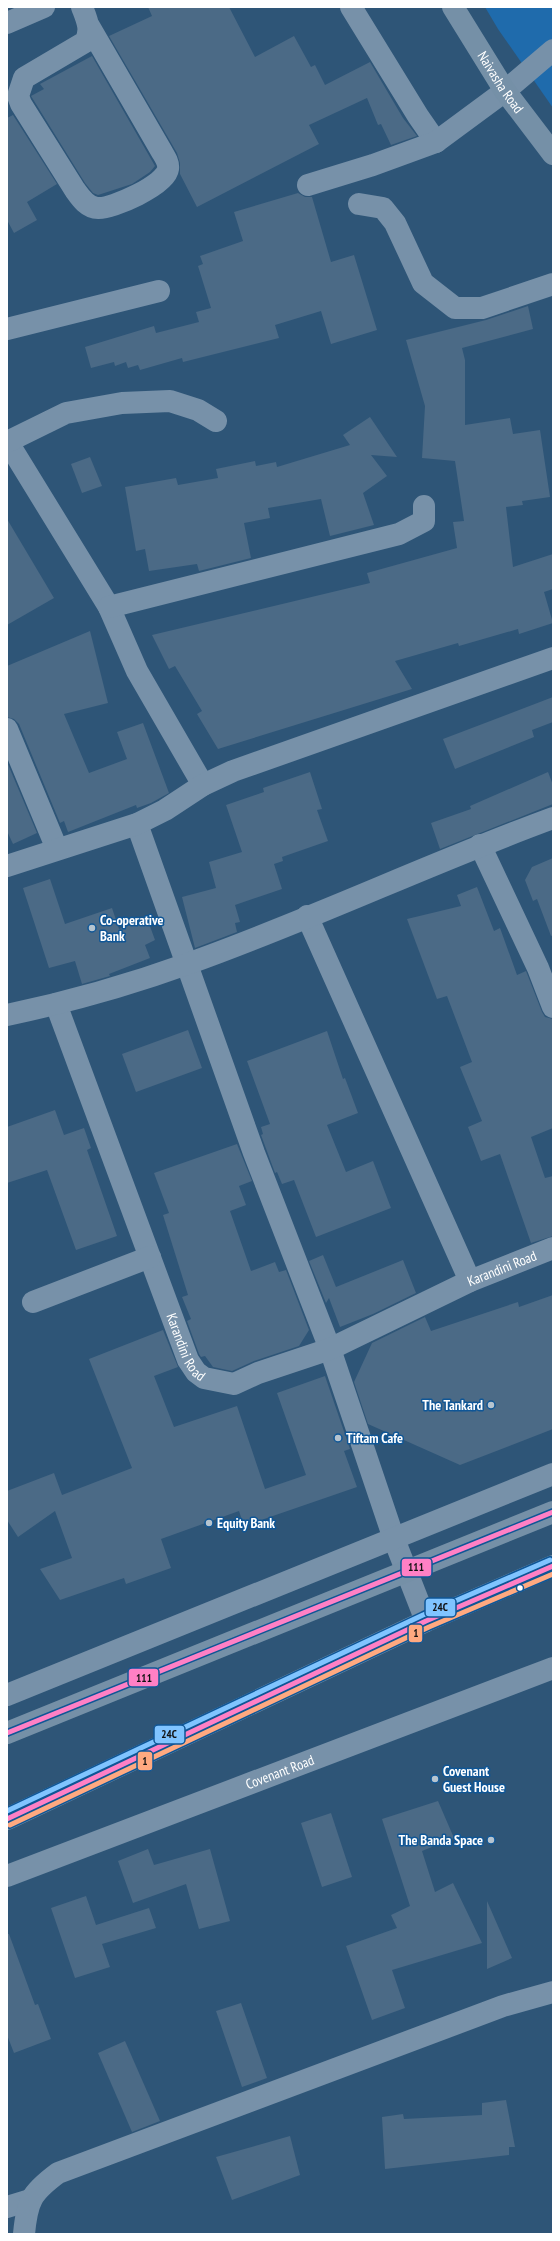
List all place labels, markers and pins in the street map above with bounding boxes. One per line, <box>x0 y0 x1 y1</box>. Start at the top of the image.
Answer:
place label: Co-operative Bank <box>100 911 163 945</box>
marker: Co-operative Bank <box>87 923 97 933</box>
place label: The Tankard <box>422 1396 483 1414</box>
marker: The Tankard <box>486 1400 496 1410</box>
place label: Tiftam Cafe <box>346 1429 403 1447</box>
marker: Tiftam Cafe <box>333 1433 343 1443</box>
place label: Equity Bank <box>217 1514 275 1532</box>
marker: Equity Bank <box>204 1518 214 1528</box>
unlabelled marker <box>515 1583 525 1593</box>
place label: Covenant Guest House <box>443 1762 505 1796</box>
marker: Covenant Guest House <box>430 1774 440 1784</box>
place label: The Banda Space <box>399 1831 483 1849</box>
marker: The Banda Space <box>486 1835 496 1845</box>

